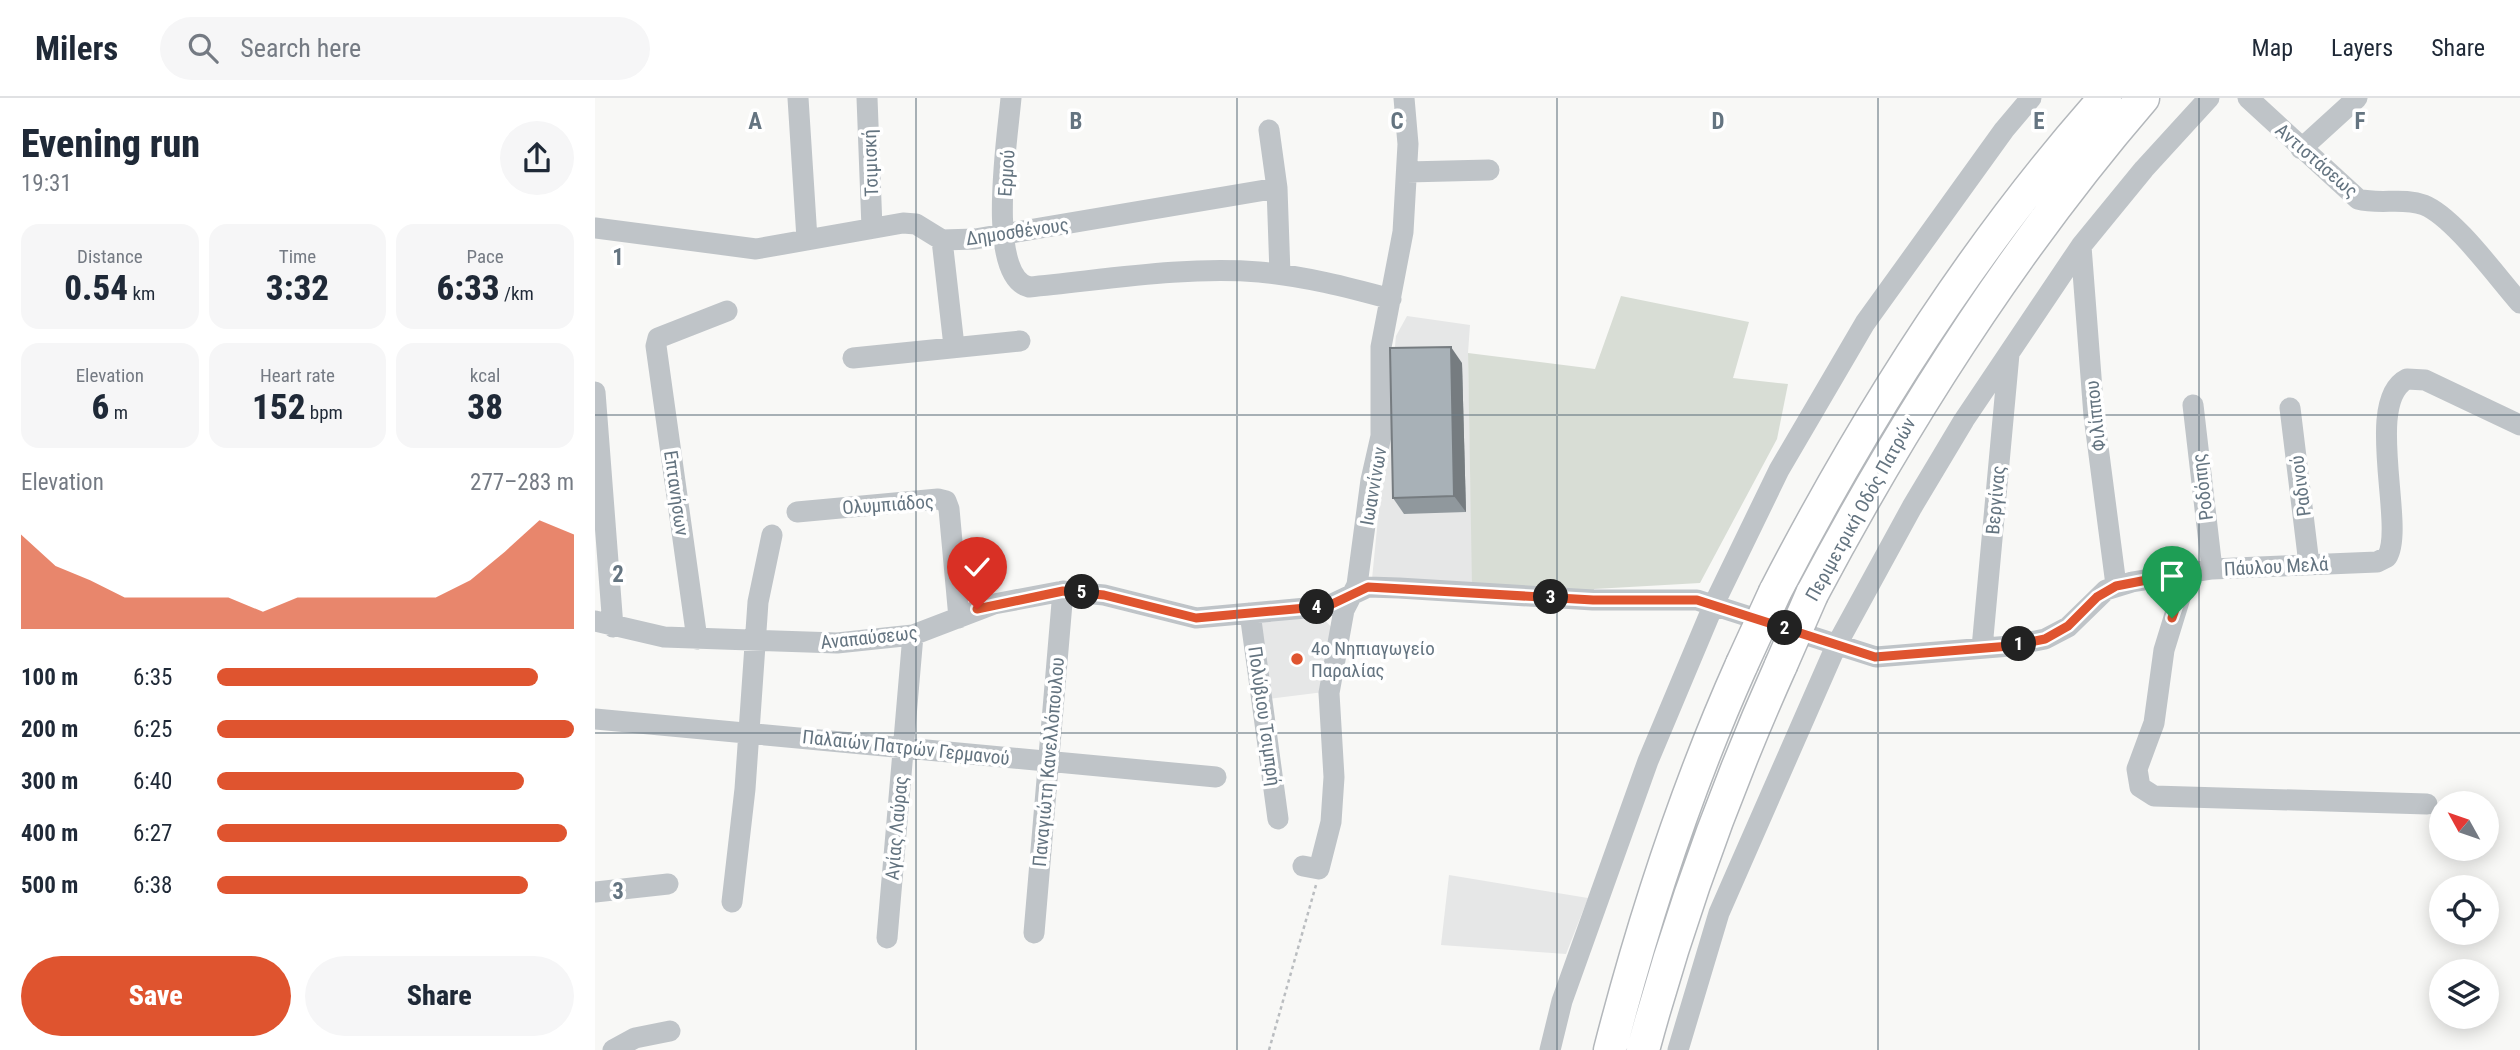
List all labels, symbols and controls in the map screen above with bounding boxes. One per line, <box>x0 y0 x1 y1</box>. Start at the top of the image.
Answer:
search box <box>160 17 650 80</box>
text: Milers <box>35 29 118 68</box>
icon: search <box>184 29 222 67</box>
text: Search here <box>240 33 361 63</box>
text: Map <box>2252 34 2293 62</box>
text: Layers <box>2331 34 2393 62</box>
text: Share <box>2431 34 2485 62</box>
text: A <box>748 108 762 135</box>
text: B <box>1070 108 1082 135</box>
text: C <box>1390 108 1404 135</box>
text: D <box>1712 108 1725 135</box>
text: E <box>2033 108 2045 135</box>
text: F <box>2355 108 2366 135</box>
street label: Αντιστάσεως <box>2271 118 2363 202</box>
button: share <box>500 121 574 195</box>
text: Evening run <box>21 122 200 166</box>
street label: Τσιμισκή <box>858 129 883 197</box>
street label: Ερμού <box>993 149 1020 197</box>
text: 19:31 <box>21 170 72 197</box>
street label: Δημοσθένους <box>964 213 1070 250</box>
text: 1 <box>612 244 624 271</box>
text: Distance <box>77 245 143 268</box>
text: Time <box>279 245 316 268</box>
text: Pace <box>467 245 504 268</box>
text: 0.54 <box>64 268 128 309</box>
text: 3:32 <box>266 268 329 309</box>
text: 6:33 <box>436 268 500 309</box>
text: km <box>128 282 155 305</box>
text: /km <box>500 282 534 305</box>
text: Elevation <box>76 364 144 387</box>
text: Heart rate <box>260 364 335 387</box>
text: kcal <box>470 364 500 387</box>
street label: Φιλίππου <box>2080 379 2111 452</box>
text: 6 <box>92 387 109 428</box>
text: 152 <box>252 387 305 428</box>
text: 38 <box>467 387 503 428</box>
text: m <box>109 401 128 424</box>
text: bpm <box>305 401 343 424</box>
street label: Περιμετρική Οδός Πατρών <box>1800 413 1920 605</box>
street label: Ιωαννίνων <box>1355 445 1392 527</box>
street label: Επτανήσων <box>659 449 694 537</box>
street label: Ροδόπης <box>2187 452 2218 522</box>
street label: Ραδινού <box>2285 454 2316 518</box>
street label: Βεργίνας <box>1981 465 2010 536</box>
text: Elevation <box>21 469 104 496</box>
text: 277–283 m <box>470 469 574 496</box>
street label: Ολυμπιάδος <box>841 490 935 519</box>
pin <box>947 537 1007 609</box>
pin <box>2142 546 2202 618</box>
icon: check <box>958 548 996 586</box>
street label: Πάυλου Μελά <box>2223 552 2329 581</box>
icon: arrive <box>2153 557 2191 595</box>
text: 2 <box>612 561 624 588</box>
pin: 5 <box>1065 574 1099 610</box>
text: 5 <box>1077 580 1086 603</box>
pin: 3 <box>1534 580 1569 614</box>
text: 3 <box>1546 585 1555 608</box>
pin: 4 <box>1299 589 1335 624</box>
text: 4 <box>1312 595 1321 618</box>
pin: 2 <box>1767 610 1803 646</box>
text: 2 <box>1780 616 1789 639</box>
street label: Αναπαύσεως <box>819 621 919 654</box>
pin: 1 <box>2001 626 2037 662</box>
text: 1 <box>2014 632 2023 655</box>
place label: 4o Νηπιαγωγείο Παραλίας <box>1311 637 1435 682</box>
street label: Πολύβιου Τσιμπρή <box>1243 645 1286 787</box>
marker: 4o Νηπιαγωγείο Παραλίας <box>1289 651 1305 667</box>
street label: Παναγιώτη Κανελλόπουλου <box>1028 656 1069 868</box>
text: 100 m <box>21 664 78 691</box>
text: 6:35 <box>133 664 172 691</box>
text: 200 m <box>21 716 78 743</box>
text: 6:25 <box>133 716 172 743</box>
street label: Παλαιών Πατρών Γερμανού <box>801 725 1011 770</box>
text: 300 m <box>21 768 78 795</box>
text: 6:40 <box>133 768 172 795</box>
street label: Αγίας Λαύρας <box>880 775 913 881</box>
north arrow <box>2429 791 2499 861</box>
map controls <box>2429 791 2499 1029</box>
text: 400 m <box>21 820 78 847</box>
text: 6:27 <box>133 820 172 847</box>
text: 500 m <box>21 872 78 899</box>
text: 6:38 <box>133 872 172 899</box>
button: locate <box>2429 875 2499 945</box>
text: 3 <box>612 878 624 905</box>
button: Save <box>21 956 291 1036</box>
button: Share <box>305 956 574 1036</box>
button: layers <box>2429 959 2499 1029</box>

